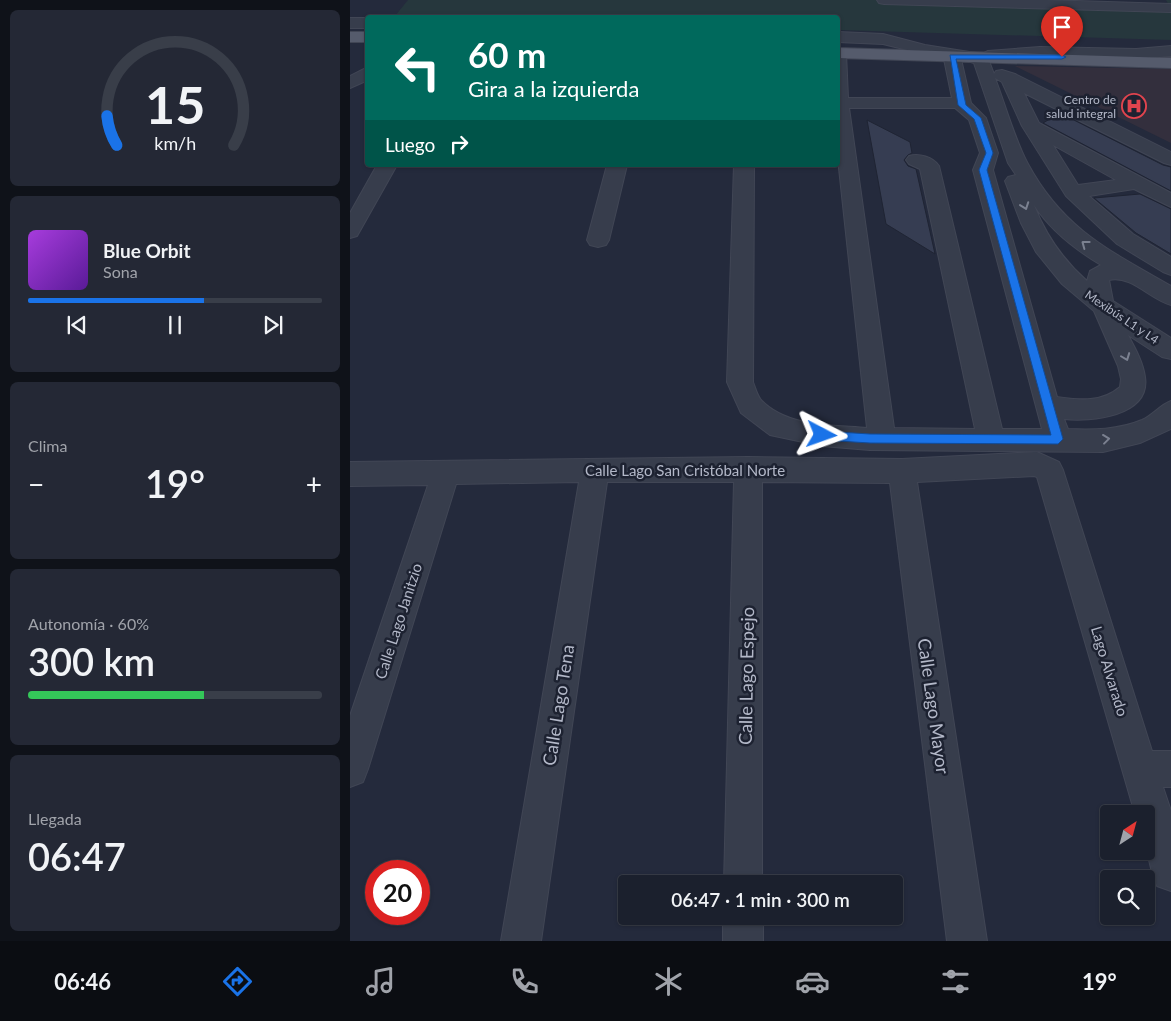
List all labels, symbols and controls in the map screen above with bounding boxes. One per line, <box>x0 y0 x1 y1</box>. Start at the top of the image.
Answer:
pin <box>1041 6 1083 57</box>
icon: arrive <box>1048 13 1076 41</box>
text: 60 m <box>468 33 546 75</box>
icon: left <box>385 35 450 100</box>
text: 15 <box>145 73 205 135</box>
text: Gira a la izquierda <box>468 75 639 102</box>
place label: Centro de salud integral <box>1046 92 1116 121</box>
hospital icon: Centro de salud integral <box>1121 93 1147 119</box>
icon: right <box>445 130 473 158</box>
text: km/h <box>154 132 196 154</box>
text: Luego <box>385 133 435 156</box>
one-way arrow <box>1019 201 1029 210</box>
text: Blue Orbit <box>103 239 191 262</box>
one-way arrow <box>1081 241 1091 250</box>
text: Sona <box>103 262 138 281</box>
street label: Mexibús L1 y L4 <box>1082 287 1162 347</box>
icon: previous <box>63 311 91 339</box>
icon: pause <box>161 311 189 339</box>
icon: next <box>259 311 287 339</box>
one-way arrow <box>1120 352 1130 361</box>
position arrow <box>795 408 847 460</box>
one-way arrow <box>1102 435 1111 445</box>
text: Clima <box>28 436 67 455</box>
text: 19° <box>145 460 205 506</box>
street label: Calle Lago San Cristóbal Norte <box>585 461 785 479</box>
text: − <box>28 467 44 501</box>
text: + <box>306 467 322 501</box>
street label: Calle Lago Janitzio <box>371 561 425 681</box>
street label: Calle Lago Espejo <box>734 607 758 745</box>
text: Autonomía · 60% <box>28 614 149 633</box>
street label: Lago Alvarado <box>1088 624 1132 718</box>
street label: Calle Lago Mayor <box>914 637 954 776</box>
text: 300 km <box>28 638 155 684</box>
street label: Calle Lago Tena <box>538 643 578 767</box>
north arrow <box>1100 805 1155 860</box>
map controls <box>1100 805 1155 925</box>
text: Llegada <box>28 809 82 828</box>
text: 06:47 <box>28 833 126 879</box>
speed limit sign: 20 <box>365 860 430 925</box>
button: search <box>1100 870 1155 925</box>
text: 06:47 · 1 min · 300 m <box>671 888 850 911</box>
icon: directions <box>220 964 255 999</box>
icon: music <box>363 964 398 999</box>
icon: phone <box>507 964 542 999</box>
icon: climate <box>651 964 686 999</box>
icon: car <box>795 964 830 999</box>
icon: filters <box>938 964 973 999</box>
text: 06:46 <box>54 968 111 995</box>
text: 19° <box>1082 968 1117 995</box>

